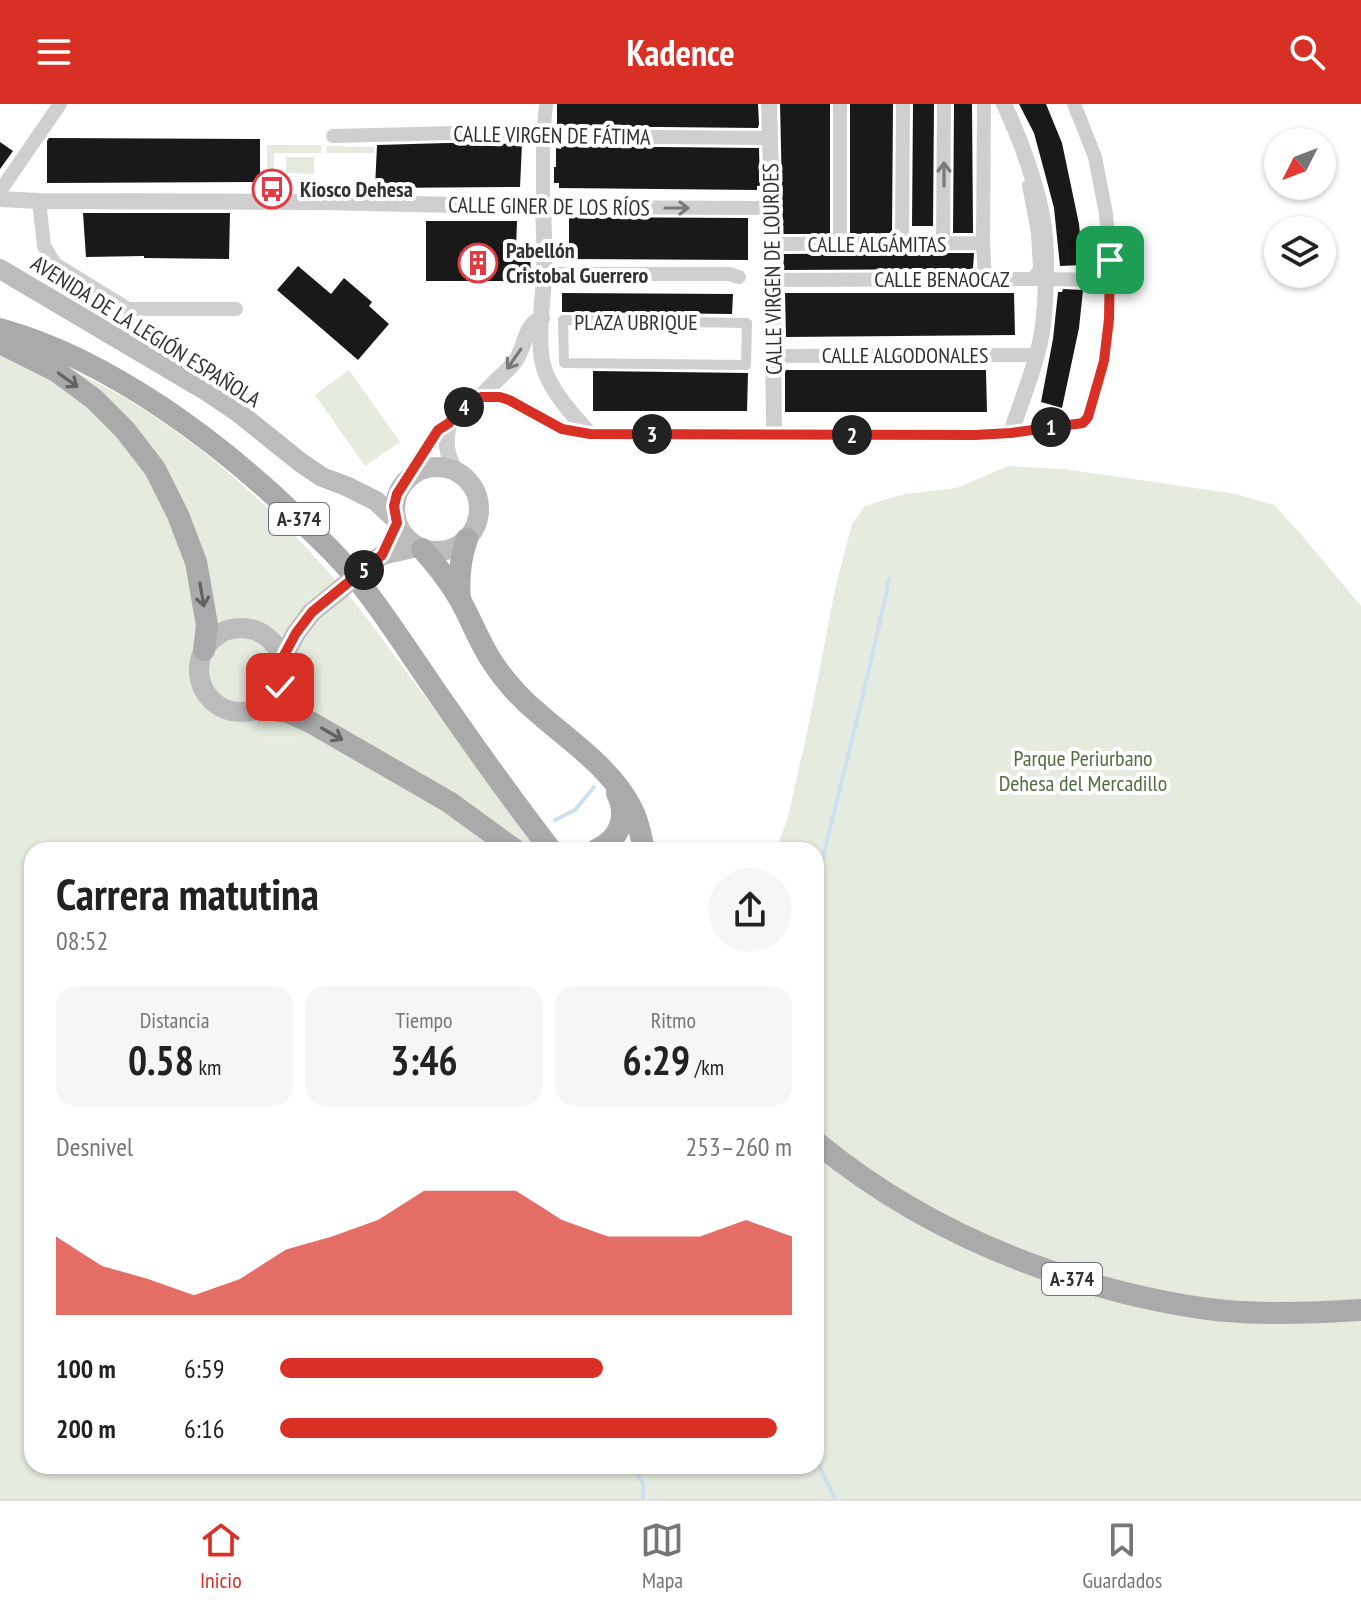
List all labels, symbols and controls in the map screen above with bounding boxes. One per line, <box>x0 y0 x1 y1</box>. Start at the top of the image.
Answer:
text: Kadence <box>626 29 735 76</box>
icon: menu <box>32 30 76 74</box>
icon: search <box>1285 30 1329 74</box>
street label: CALLE VIRGEN DE FÁTIMA <box>453 119 651 151</box>
north arrow <box>1264 128 1336 200</box>
map controls <box>1264 128 1336 288</box>
one-way arrow <box>936 161 952 188</box>
street label: CALLE VIRGEN DE LOURDES <box>756 163 788 375</box>
bus stop icon: Kiosco Dehesa <box>251 168 293 210</box>
place label: Kiosco Dehesa <box>300 175 413 203</box>
street label: CALLE GINER DE LOS RÍOS <box>448 190 650 222</box>
one-way arrow <box>663 200 690 216</box>
button: layers <box>1264 216 1336 288</box>
pin <box>1076 226 1144 294</box>
street label: CALLE ALGÁMITAS <box>808 230 946 258</box>
place label: Pabellón Cristobal Guerrero <box>506 236 649 289</box>
icon: arrive <box>1088 238 1132 282</box>
building icon: Pabellón Cristobal Guerrero <box>457 242 499 284</box>
street label: AVENIDA DE LA LEGIÓN ESPAÑOLA <box>26 249 267 414</box>
street label: CALLE BENAOCAZ <box>874 265 1010 293</box>
street label: PLAZA UBRIQUE <box>574 308 698 336</box>
street label: CALLE ALGODONALES <box>822 341 988 369</box>
one-way arrow <box>506 347 522 369</box>
one-way arrow <box>57 372 79 389</box>
pin: 4 <box>444 387 484 427</box>
text: 4 <box>459 393 469 421</box>
pin: 1 <box>1031 407 1071 447</box>
text: 1 <box>1046 413 1056 441</box>
pin: 3 <box>632 414 672 454</box>
pin: 2 <box>832 415 872 455</box>
text: 3 <box>647 420 657 448</box>
text: 2 <box>847 421 857 449</box>
road number: A-374 <box>269 503 329 535</box>
pin: 5 <box>344 550 384 590</box>
text: 5 <box>359 556 369 584</box>
one-way arrow <box>195 582 210 607</box>
pin <box>246 653 314 721</box>
icon: check <box>258 665 302 709</box>
one-way arrow <box>320 726 343 742</box>
park label: Parque Periurbano Dehesa del Mercadillo <box>999 744 1167 797</box>
text: Carrera matutina <box>56 865 319 922</box>
button: share <box>708 868 792 952</box>
text: 08:52 <box>56 924 108 957</box>
text: Distancia <box>140 1006 210 1034</box>
text: Tiempo <box>395 1006 453 1034</box>
text: Ritmo <box>651 1006 696 1034</box>
text: 0.58 <box>128 1034 194 1086</box>
text: 3:46 <box>390 1034 458 1086</box>
text: 6:29 <box>623 1034 690 1086</box>
text: km <box>194 1053 221 1081</box>
text: /km <box>690 1053 724 1081</box>
text: Desnivel <box>56 1130 133 1163</box>
text: 253–260 m <box>686 1130 792 1163</box>
road number: A-374 <box>1042 1263 1102 1295</box>
text: 100 m <box>56 1352 116 1385</box>
text: 6:59 <box>184 1352 224 1385</box>
text: 200 m <box>56 1412 116 1445</box>
text: 6:16 <box>184 1412 224 1445</box>
tab: Inicio <box>199 1518 243 1594</box>
tab: Mapa <box>640 1518 684 1594</box>
tab: Guardados <box>1082 1518 1162 1594</box>

